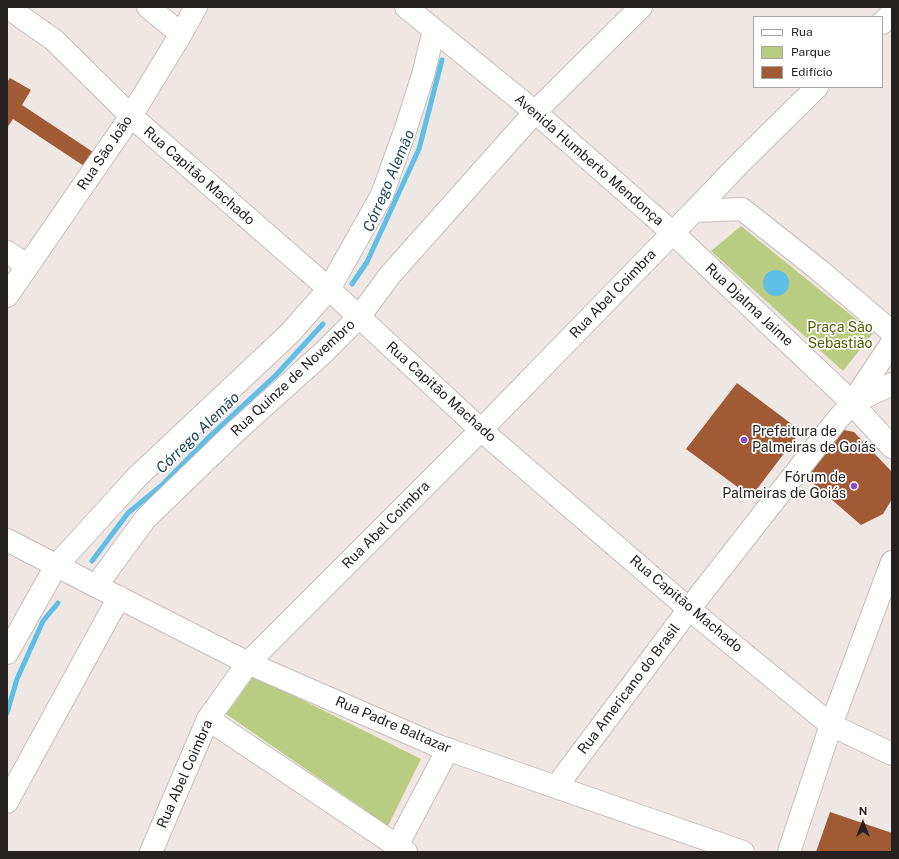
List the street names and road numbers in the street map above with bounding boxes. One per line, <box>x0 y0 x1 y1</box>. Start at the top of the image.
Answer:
street label: Avenida Humberto Mendonça <box>511 91 667 229</box>
street label: Rua São João <box>74 113 136 193</box>
street label: Rua Capitão Machado <box>140 123 258 229</box>
street label: Rua Abel Coimbra <box>566 246 660 342</box>
street label: Rua Djalma Jaime <box>702 260 796 350</box>
street label: Rua Quinze de Novembro <box>228 316 358 440</box>
street label: Rua Capitão Machado <box>383 338 499 446</box>
street label: Rua Abel Coimbra <box>339 478 433 572</box>
street label: Rua Capitão Machado <box>626 552 746 656</box>
street label: Rua Americano do Brasil <box>574 620 684 758</box>
street label: Rua Padre Baltazar <box>333 693 453 757</box>
street label: Rua Abel Coimbra <box>154 717 216 831</box>

